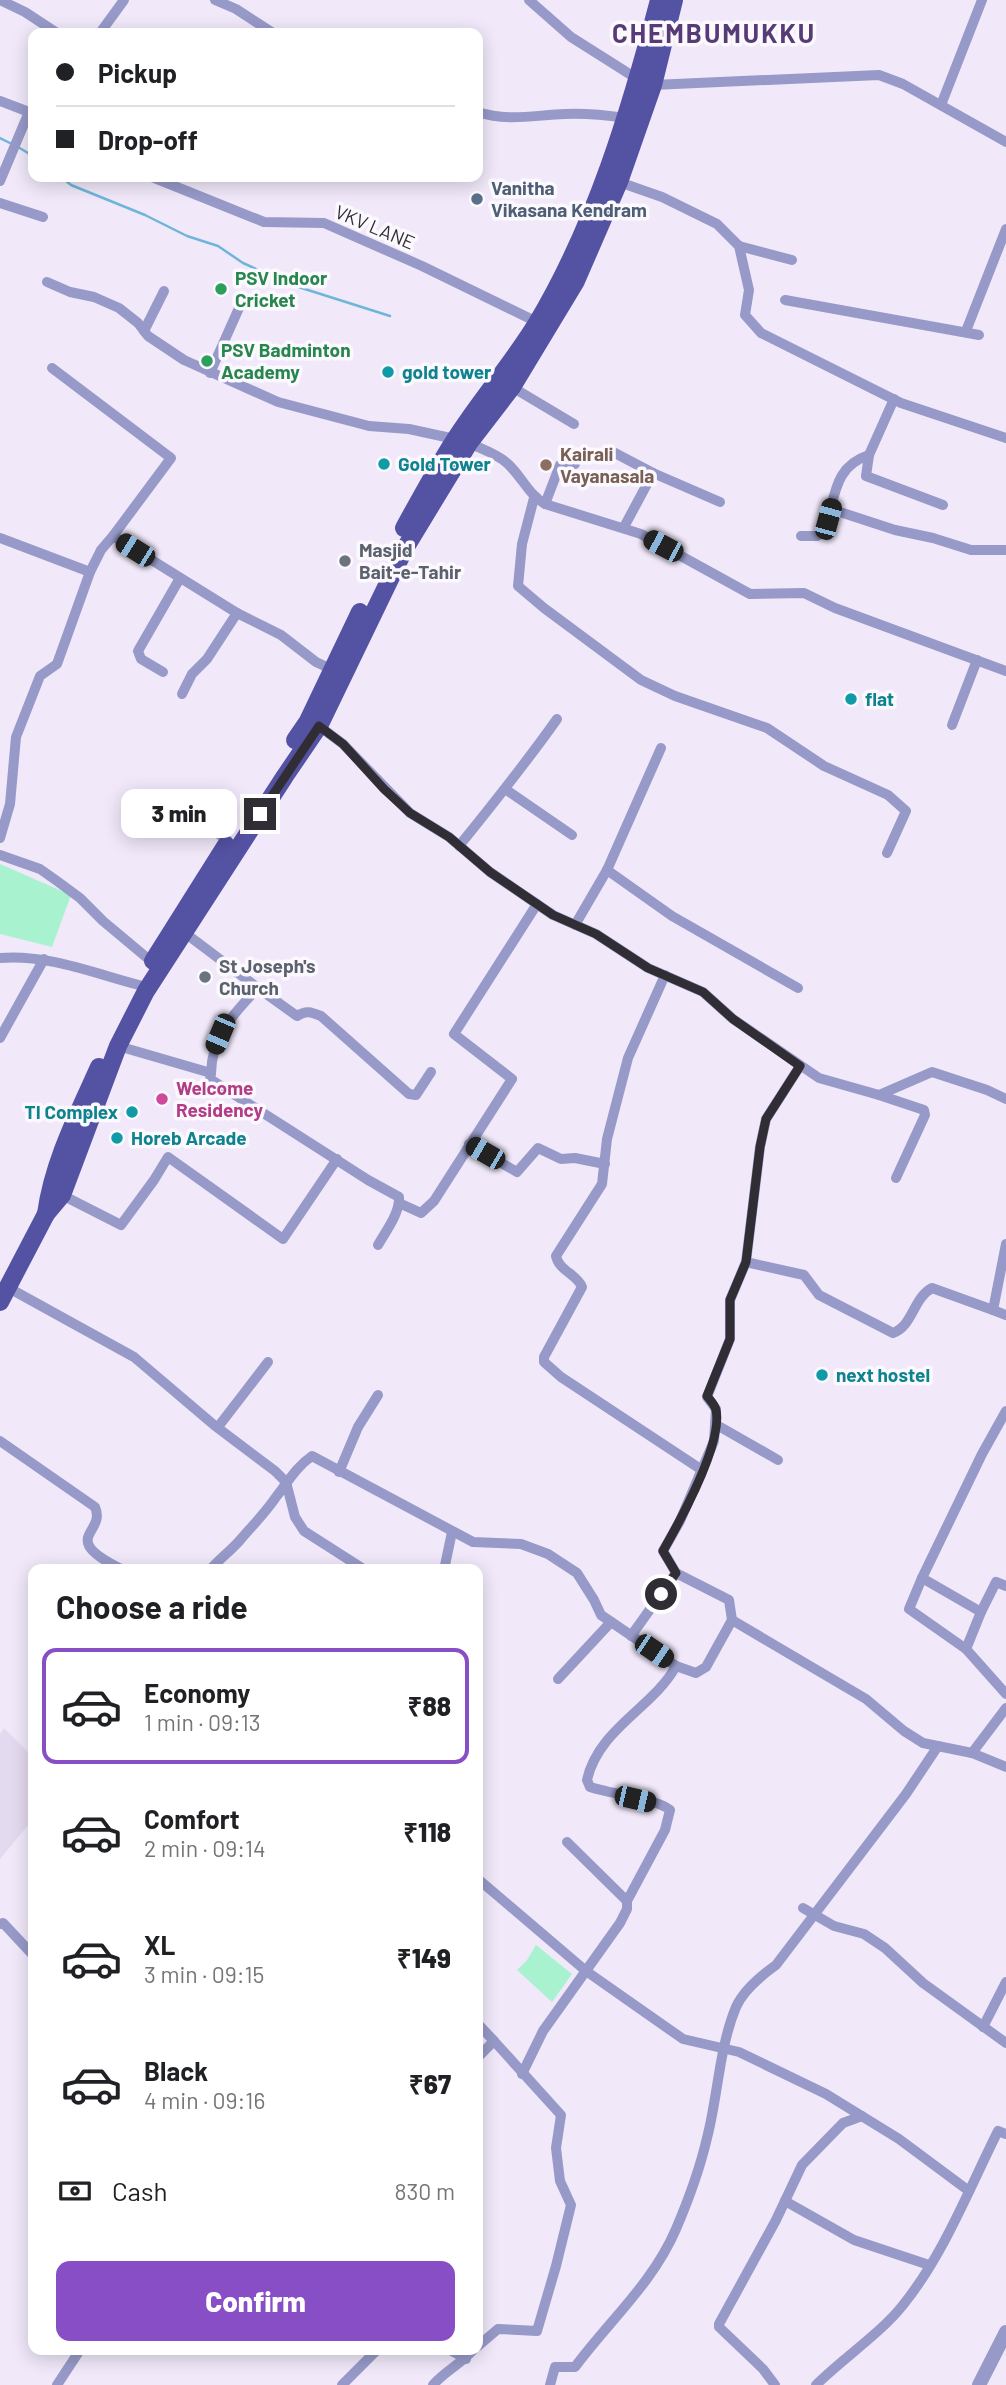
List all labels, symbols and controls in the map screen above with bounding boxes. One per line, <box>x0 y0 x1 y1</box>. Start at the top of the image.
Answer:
district label: CHEMBUMUKKU <box>612 17 816 48</box>
text: Pickup <box>98 57 177 88</box>
text: Drop-off <box>98 124 198 155</box>
place label: Vanitha Vikasana Kendram <box>491 176 647 221</box>
marker: Vanitha Vikasana Kendram <box>469 191 485 207</box>
street label: VKV LANE <box>332 199 419 254</box>
place label: PSV Indoor Cricket <box>235 266 328 311</box>
marker: PSV Indoor Cricket <box>213 281 229 297</box>
place label: PSV Badminton Academy <box>221 338 351 383</box>
marker: PSV Badminton Academy <box>199 353 215 369</box>
place label: gold tower <box>402 360 492 383</box>
marker: gold tower <box>380 364 396 380</box>
place label: Kairali Vayanasala <box>560 442 654 487</box>
place label: Gold Tower <box>398 452 492 475</box>
marker: Gold Tower <box>376 456 392 472</box>
marker: Kairali Vayanasala <box>538 457 554 473</box>
car <box>813 496 844 542</box>
car <box>640 527 687 565</box>
car <box>112 530 159 570</box>
place label: Masjid Bait-e-Tahir <box>359 538 462 583</box>
marker: Masjid Bait-e-Tahir <box>337 553 353 569</box>
place label: flat <box>865 687 894 710</box>
marker: flat <box>843 691 859 707</box>
callout: 3 min <box>120 790 236 838</box>
route end <box>244 798 276 830</box>
text: 3 min <box>151 799 207 827</box>
place label: St Joseph's Church <box>219 954 316 999</box>
marker: St Joseph's Church <box>197 969 213 985</box>
car <box>203 1011 238 1057</box>
place label: Welcome Residency <box>176 1076 264 1121</box>
marker: Welcome Residency <box>154 1091 170 1107</box>
place label: TI Complex <box>25 1100 118 1123</box>
marker: TI Complex <box>124 1104 140 1120</box>
place label: Horeb Arcade <box>131 1126 247 1149</box>
marker: Horeb Arcade <box>109 1130 125 1146</box>
car <box>462 1133 509 1173</box>
place label: next hostel <box>836 1363 930 1386</box>
marker: next hostel <box>814 1367 830 1383</box>
route start <box>645 1578 677 1610</box>
text: Choose a ride <box>56 1587 248 1625</box>
car <box>631 1631 678 1671</box>
icon: car <box>60 1675 123 1738</box>
text: Economy <box>144 1677 250 1708</box>
text: ₹88 <box>408 1690 451 1721</box>
text: 1 min · 09:13 <box>144 1708 261 1736</box>
car <box>613 1784 658 1814</box>
icon: car <box>60 1801 123 1864</box>
text: Comfort <box>144 1803 240 1834</box>
text: ₹118 <box>403 1816 451 1847</box>
text: 2 min · 09:14 <box>144 1834 266 1862</box>
icon: car <box>60 1927 123 1990</box>
text: XL <box>144 1929 175 1960</box>
text: ₹149 <box>397 1942 451 1973</box>
text: 3 min · 09:15 <box>144 1960 264 1988</box>
icon: car <box>60 2053 123 2116</box>
text: Black <box>144 2055 208 2086</box>
text: ₹67 <box>409 2068 451 2099</box>
text: 4 min · 09:16 <box>144 2086 265 2114</box>
icon: cash <box>56 2172 94 2210</box>
text: Cash <box>112 2175 167 2206</box>
text: 830 m <box>395 2177 455 2205</box>
button: Confirm <box>56 2261 455 2341</box>

